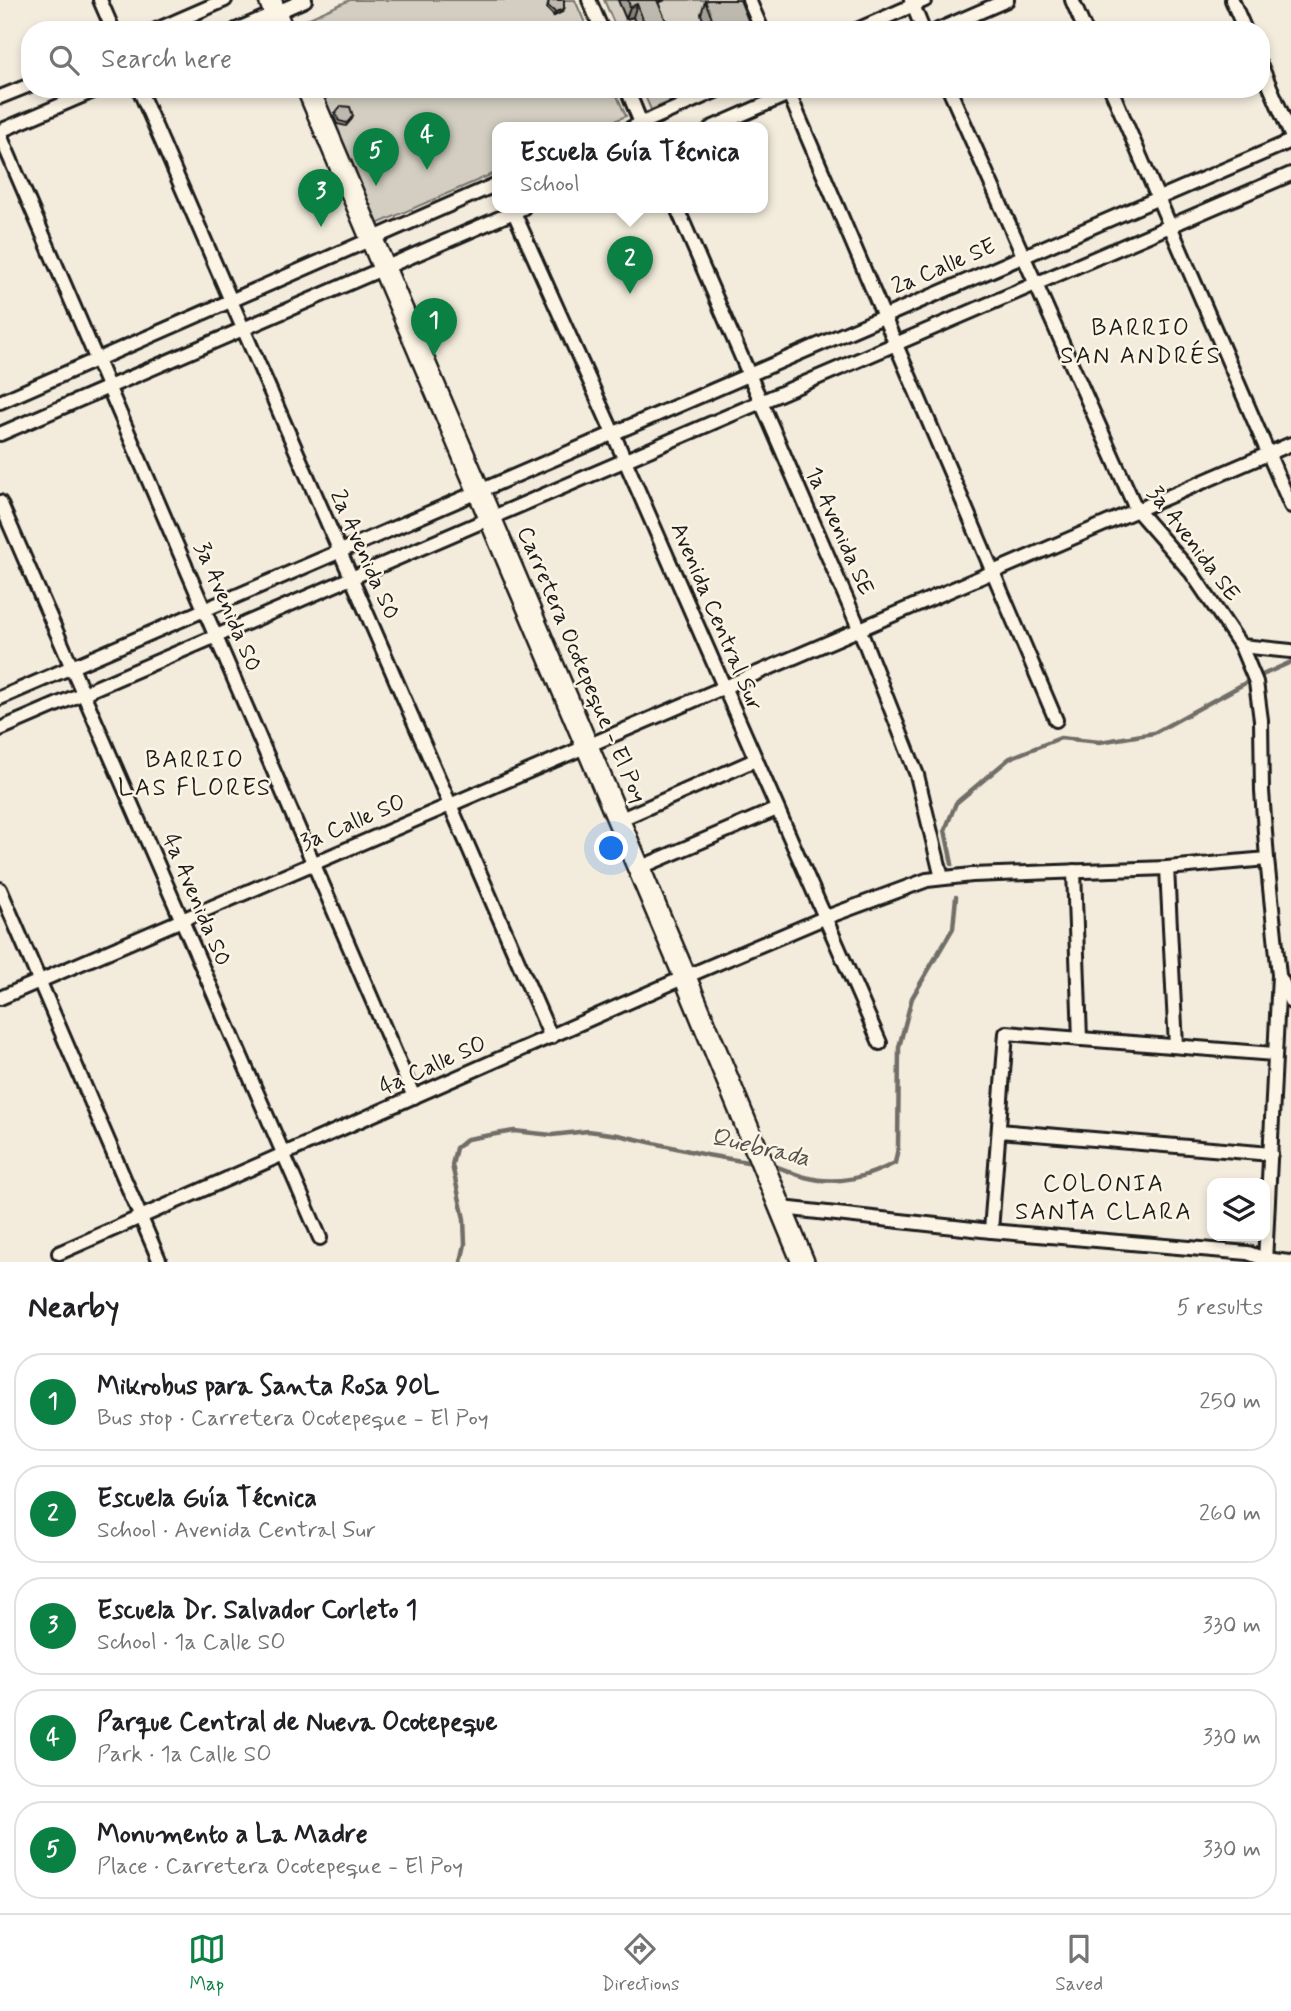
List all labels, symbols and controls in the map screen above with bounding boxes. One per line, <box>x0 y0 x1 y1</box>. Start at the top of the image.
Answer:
search box <box>21 21 1270 98</box>
icon: search <box>45 41 83 79</box>
text: Search here <box>101 43 232 77</box>
pin: 4 <box>404 112 450 170</box>
popup <box>492 122 768 213</box>
pin: 5 <box>353 128 399 186</box>
text: Escuela Guía Técnica <box>520 136 740 170</box>
pin: 3 <box>298 169 344 227</box>
text: School <box>520 170 580 200</box>
street label: 2a Calle SE <box>887 232 1001 302</box>
pin: 2 <box>607 236 653 294</box>
pin: 1 <box>411 298 457 356</box>
district label: BARRIO SAN ANDRÉS <box>1060 313 1222 372</box>
street label: 1a Avenida SE <box>797 462 881 600</box>
street label: 3a Avenida SE <box>1140 480 1246 608</box>
street label: 2a Avenida SO <box>322 485 406 625</box>
street label: Avenida Central Sur <box>663 518 769 716</box>
street label: Carretera Ocotepeque - El Poy <box>509 522 653 808</box>
street label: 3a Avenida SO <box>186 537 268 677</box>
district label: BARRIO LAS FLORES <box>118 745 272 804</box>
street label: 3a Calle SO <box>296 787 410 859</box>
street label: 4a Avenida SO <box>155 829 237 971</box>
your location <box>594 831 628 865</box>
street label: 4a Calle SO <box>375 1029 491 1103</box>
water label: Quebrada <box>707 1122 813 1174</box>
district label: COLONIA SANTA CLARA <box>1015 1169 1193 1228</box>
map controls <box>1207 1178 1270 1241</box>
button: layers <box>1207 1178 1270 1241</box>
text: Nearby <box>28 1288 119 1327</box>
text: 5 results <box>1177 1293 1263 1323</box>
text: Mikrobus para Santa Rosa 90L <box>97 1370 439 1404</box>
text: 1 <box>48 1387 58 1417</box>
text: 250 m <box>1199 1387 1261 1417</box>
text: Bus stop · Carretera Ocotepeque - El Poy <box>97 1404 489 1434</box>
text: Escuela Guía Técnica <box>97 1482 317 1516</box>
text: 2 <box>47 1499 59 1529</box>
text: 260 m <box>1199 1499 1261 1529</box>
text: School · Avenida Central Sur <box>97 1516 376 1546</box>
text: Escuela Dr. Salvador Corleto 1 <box>97 1594 417 1628</box>
text: 3 <box>48 1611 58 1641</box>
text: 330 m <box>1203 1611 1261 1641</box>
text: School · 1a Calle SO <box>97 1628 286 1658</box>
text: Parque Central de Nueva Ocotepeque <box>97 1706 497 1740</box>
text: 4 <box>46 1723 60 1753</box>
text: 330 m <box>1203 1723 1261 1753</box>
text: Park · 1a Calle SO <box>97 1740 272 1770</box>
text: Monumento a La Madre <box>97 1818 368 1852</box>
text: 5 <box>46 1835 60 1865</box>
text: 330 m <box>1203 1835 1261 1865</box>
text: Place · Carretera Ocotepeque - El Poy <box>97 1852 463 1882</box>
tab: Map <box>188 1930 226 1997</box>
tab: Directions <box>601 1930 680 1997</box>
tab: Saved <box>1055 1930 1103 1997</box>

